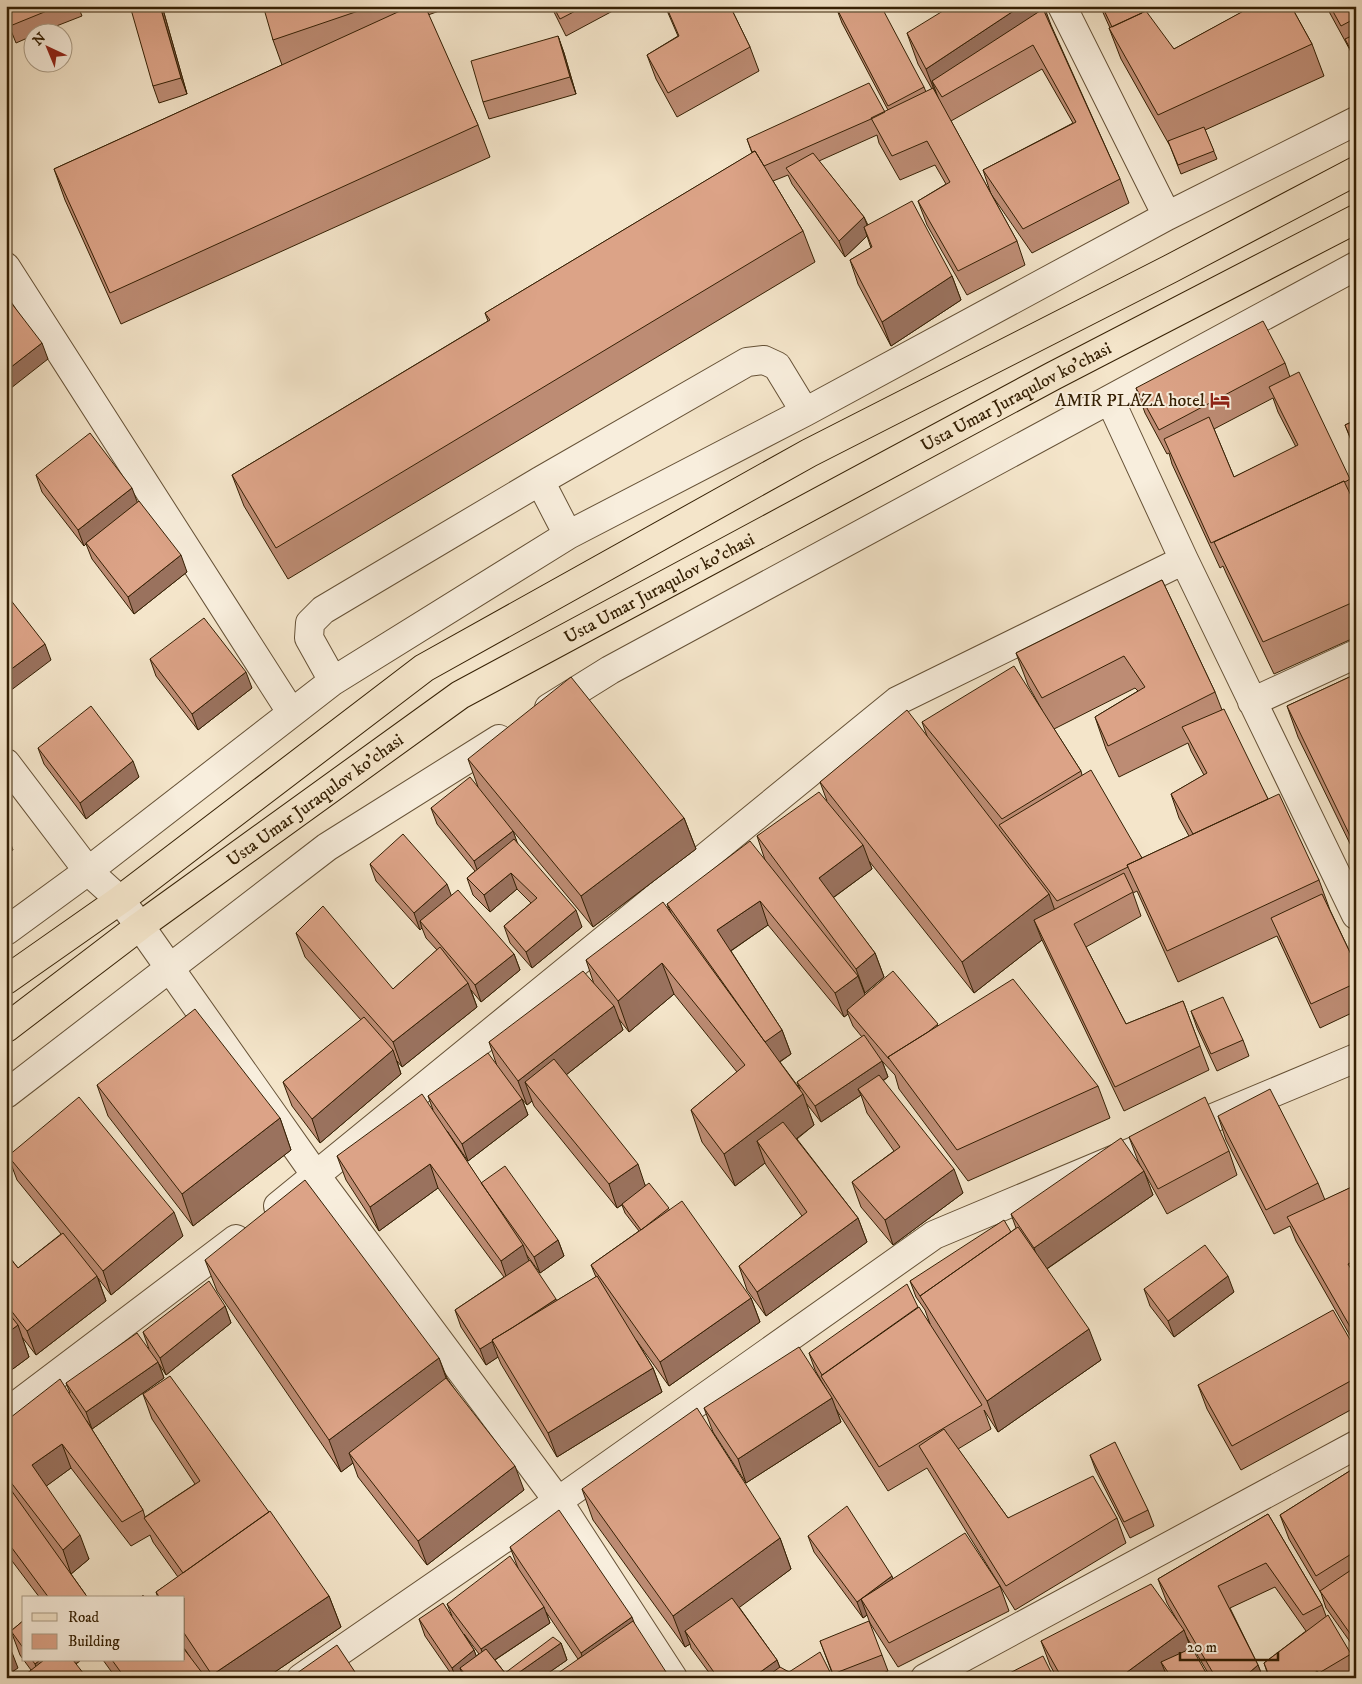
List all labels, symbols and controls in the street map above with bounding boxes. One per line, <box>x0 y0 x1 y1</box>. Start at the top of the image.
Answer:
north arrow <box>22 22 72 72</box>
text: N <box>29 29 50 50</box>
street label: Usta Umar Juraqulov ko'chasi <box>917 338 1115 457</box>
hotel icon: AMIR PLAZA hotel <box>1209 389 1231 411</box>
place label: AMIR PLAZA hotel <box>1055 390 1206 412</box>
street label: Usta Umar Juraqulov ko'chasi <box>561 529 758 649</box>
street label: Usta Umar Juraqulov ko'chasi <box>223 729 408 872</box>
legend <box>22 1596 185 1662</box>
text: Road <box>68 1608 100 1627</box>
scale bar <box>1180 1629 1277 1661</box>
text: Building <box>68 1632 120 1651</box>
text: 20 m <box>1187 1638 1217 1657</box>

